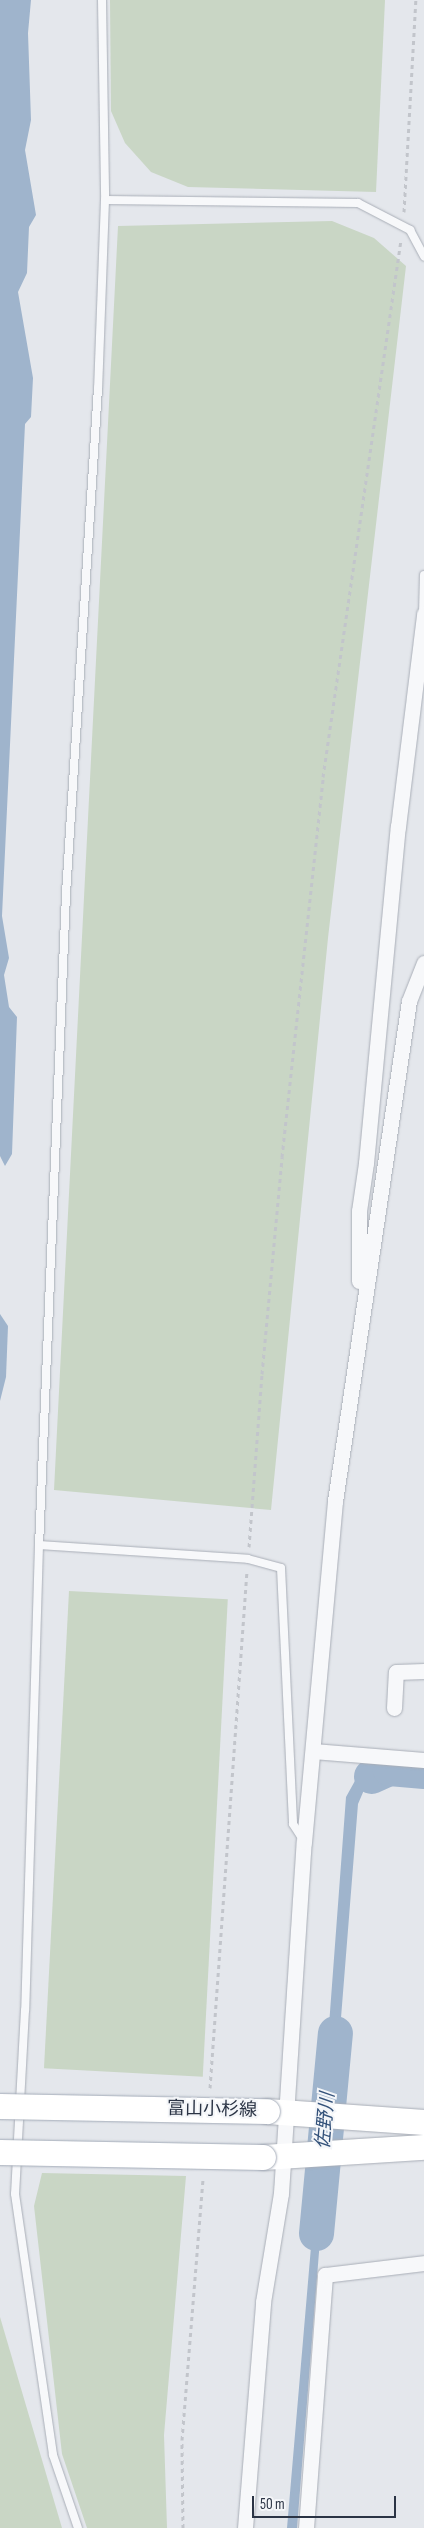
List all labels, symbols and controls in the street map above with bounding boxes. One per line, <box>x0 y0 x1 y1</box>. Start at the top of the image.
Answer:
water label: 佐野川 <box>312 2092 340 2150</box>
street label: 富山小杉線 <box>167 2098 257 2122</box>
scale bar <box>254 2486 398 2518</box>
text: 50 m <box>260 2495 285 2514</box>

